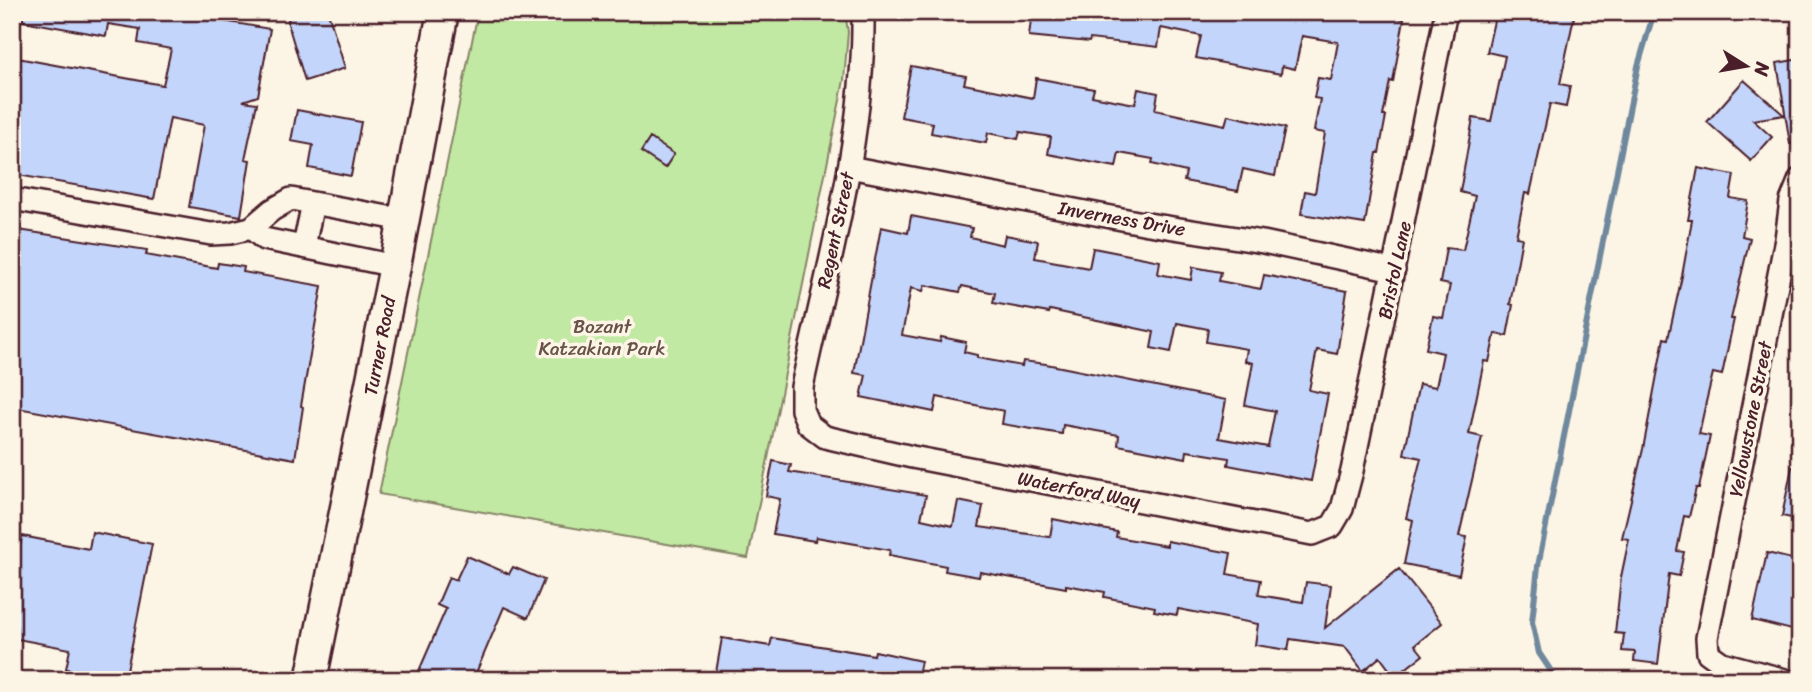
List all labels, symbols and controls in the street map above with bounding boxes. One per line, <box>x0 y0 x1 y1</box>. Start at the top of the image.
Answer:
north arrow <box>1710 32 1780 102</box>
text: N <box>1745 59 1780 80</box>
street label: Regent Street <box>807 167 864 292</box>
street label: Inverness Drive <box>1055 191 1188 246</box>
street label: Bristol Lane <box>1368 218 1421 322</box>
street label: Turner Road <box>354 292 406 398</box>
park label: Bozant Katzakian Park <box>539 310 665 365</box>
street label: Yellowstone Street <box>1719 337 1782 500</box>
street label: Waterford Way <box>1015 461 1143 518</box>

